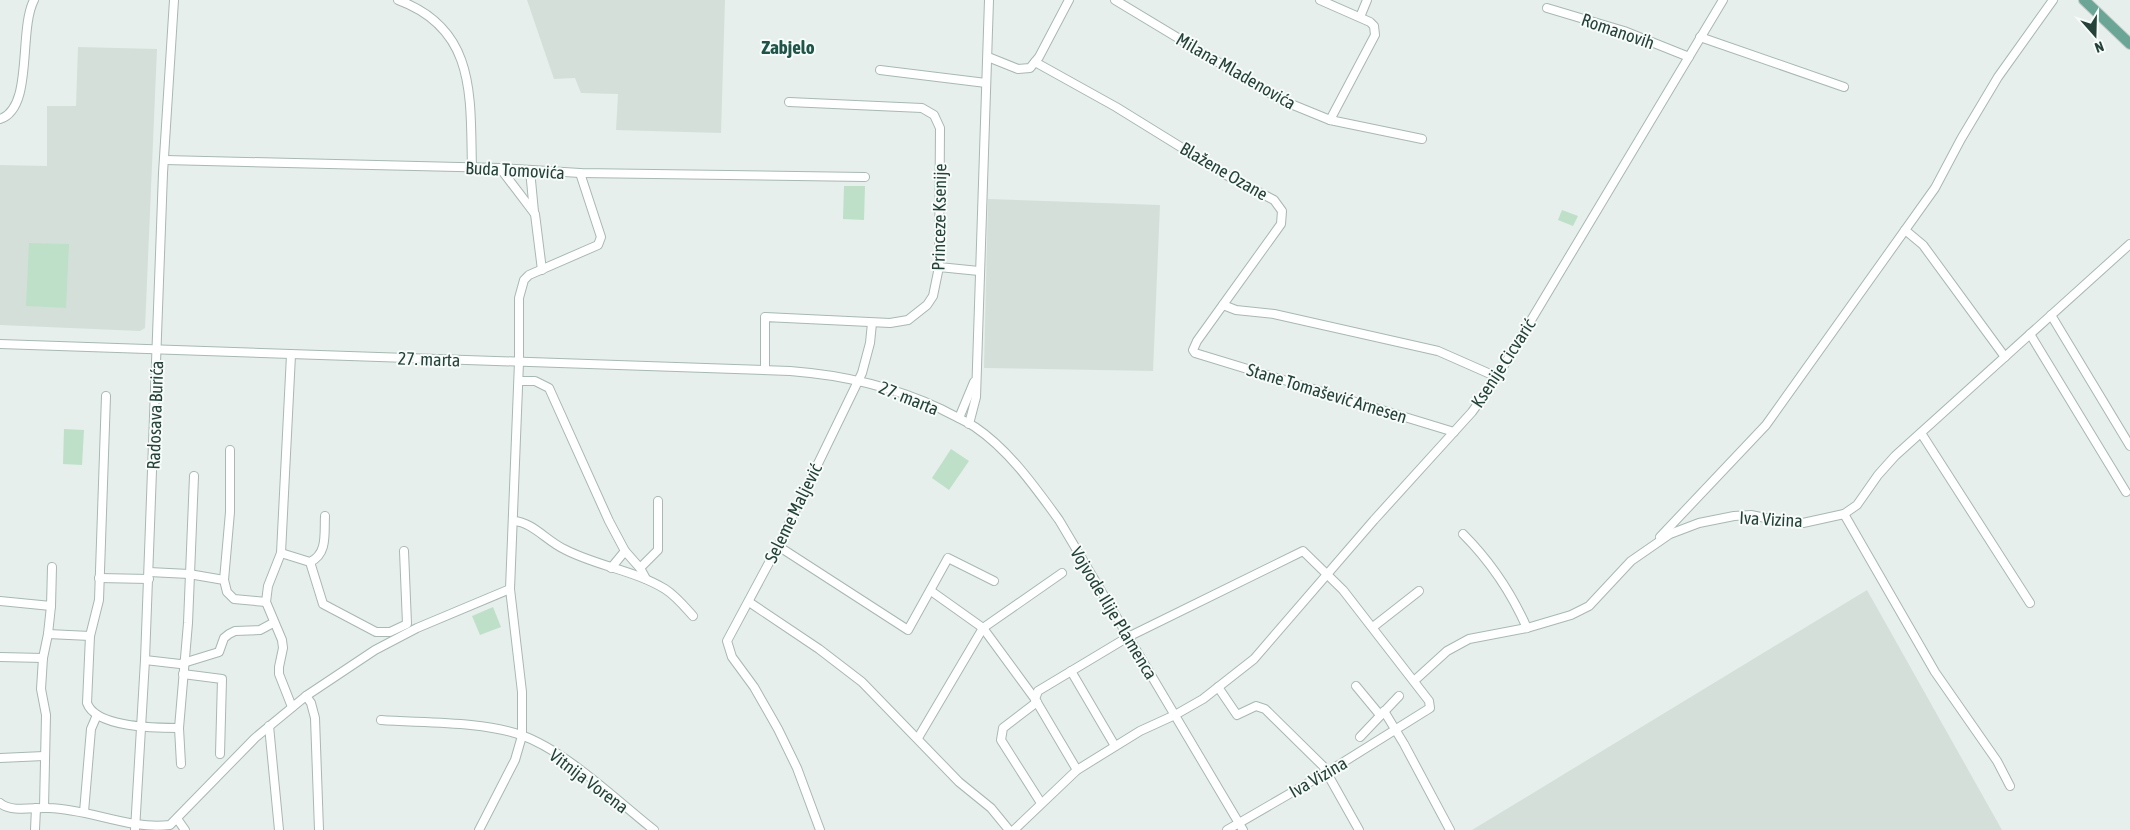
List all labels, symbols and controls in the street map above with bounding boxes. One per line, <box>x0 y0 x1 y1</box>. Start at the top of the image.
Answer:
street label: Romanovih <box>1579 9 1657 53</box>
north arrow <box>2070 10 2120 60</box>
street label: Milana Mladenovića <box>1173 28 1299 114</box>
district label: Zabjelo <box>761 36 815 58</box>
text: N <box>2093 38 2106 56</box>
street label: Blažene Ozane <box>1176 137 1272 205</box>
street label: Buda Tomovića <box>465 157 565 183</box>
street label: Princeze Ksenije <box>928 163 950 271</box>
street label: Ksenije Cicvarić <box>1467 314 1540 411</box>
street label: 27. marta <box>397 347 461 371</box>
street label: Stane Tomašević Arnesen <box>1244 359 1410 427</box>
street label: Radosava Burića <box>143 360 167 470</box>
street label: 27. marta <box>876 377 942 419</box>
street label: Seleme Maljević <box>760 460 826 566</box>
street label: Iva Vizina <box>1739 507 1803 531</box>
street label: Vojvode Ilije Plamenca <box>1066 543 1162 683</box>
street label: Vitnija Vorena <box>545 745 633 817</box>
street label: Iva Vizina <box>1285 752 1351 802</box>

